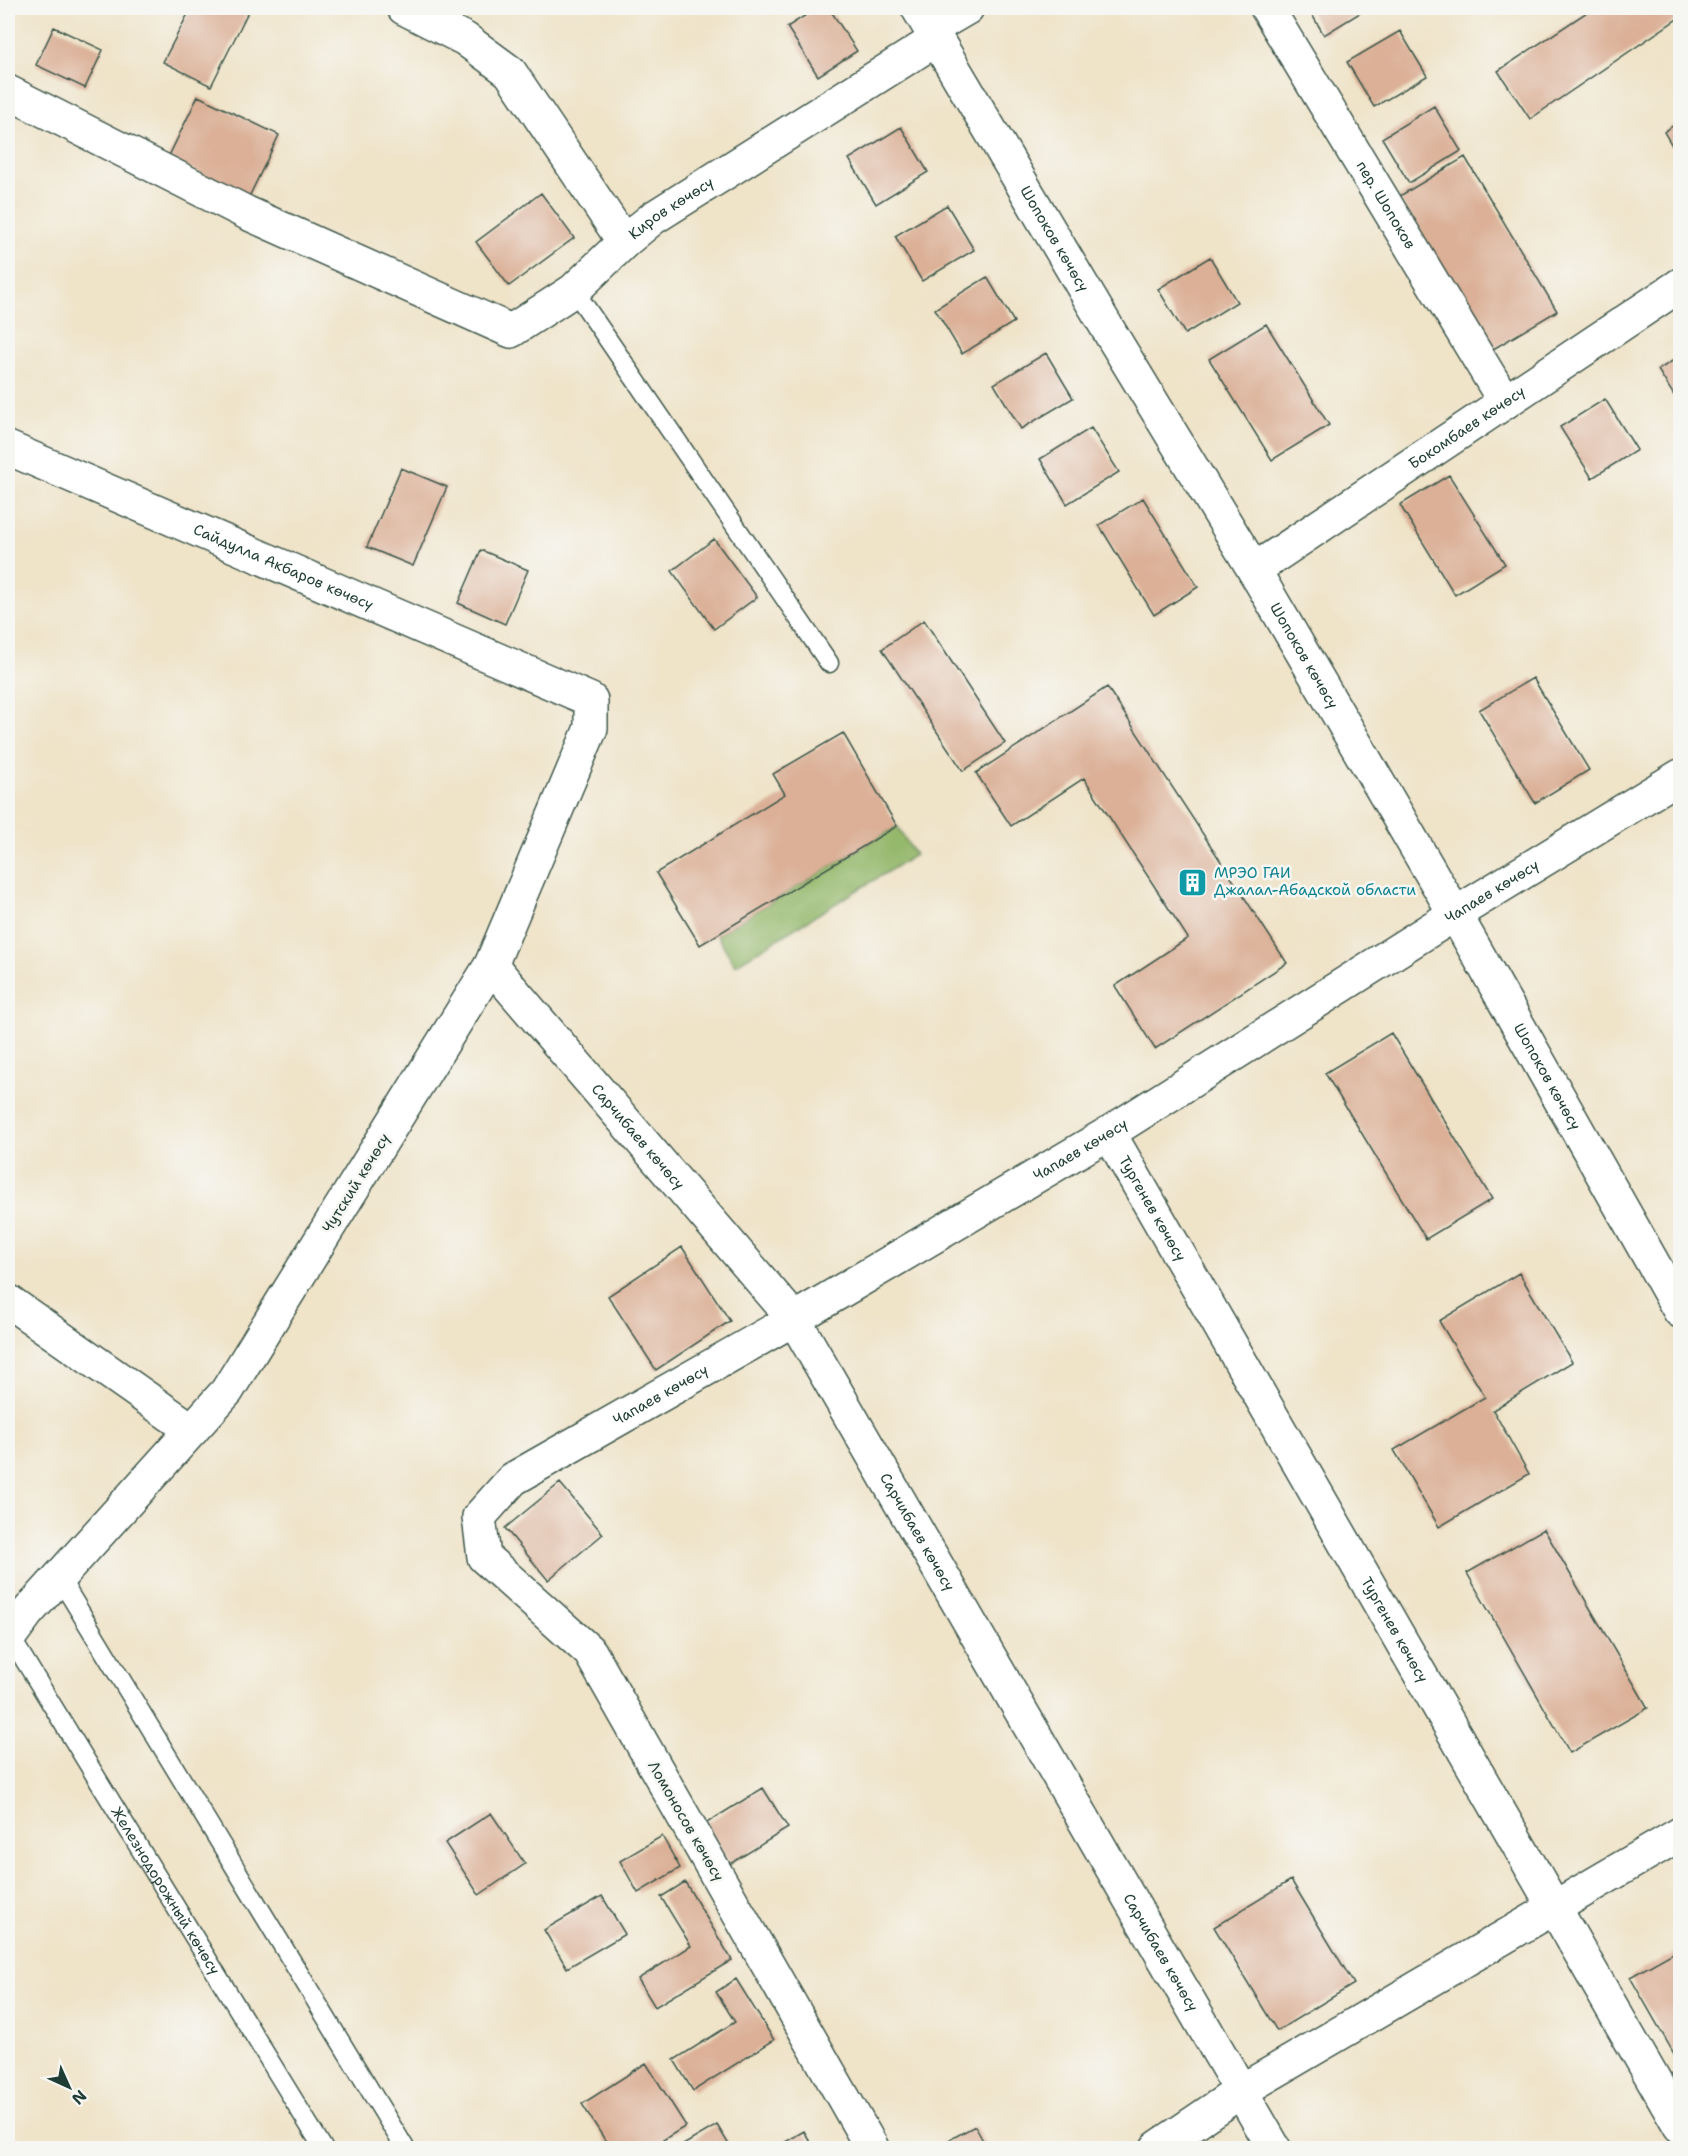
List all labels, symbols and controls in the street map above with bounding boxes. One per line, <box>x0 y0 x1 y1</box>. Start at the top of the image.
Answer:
street label: пер. Шопоков <box>1352 157 1420 253</box>
street label: Киров көчөсү <box>624 172 717 244</box>
street label: Шопоков көчөсү <box>1015 182 1094 295</box>
street label: Бокомбаев көчөсү <box>1405 381 1529 474</box>
street label: Сайдулла Акбаров көчөсү <box>190 519 377 615</box>
street label: Шопоков көчөсү <box>1265 599 1343 713</box>
street label: Чапаев көчөсү <box>1441 855 1543 928</box>
place label: МРЭО ГАИ Джалал-Абадской области <box>1214 863 1416 900</box>
building icon: МРЭО ГАИ Джалал-Абадской области <box>1177 866 1209 898</box>
street label: Шопоков көчөсү <box>1509 1019 1585 1134</box>
street label: Сарчибаев көчөсү <box>587 1080 689 1194</box>
street label: Чапаев көчөсү <box>1029 1114 1131 1186</box>
street label: Чутский көчөсү <box>318 1130 395 1236</box>
street label: Тургенев көчөсү <box>1114 1152 1191 1265</box>
street label: Чапаев көчөсү <box>609 1360 712 1430</box>
street label: Сарчибаев көчөсү <box>875 1469 959 1595</box>
street label: Тургенев көчөсү <box>1356 1573 1433 1686</box>
street label: Ломоносов көчөсү <box>643 1757 729 1885</box>
street label: Железнодорожный көчөсү <box>107 1803 225 1979</box>
street label: Сарчибаев көчөсү <box>1119 1890 1203 2015</box>
north arrow <box>39 2057 99 2117</box>
text: N <box>67 2085 91 2109</box>

